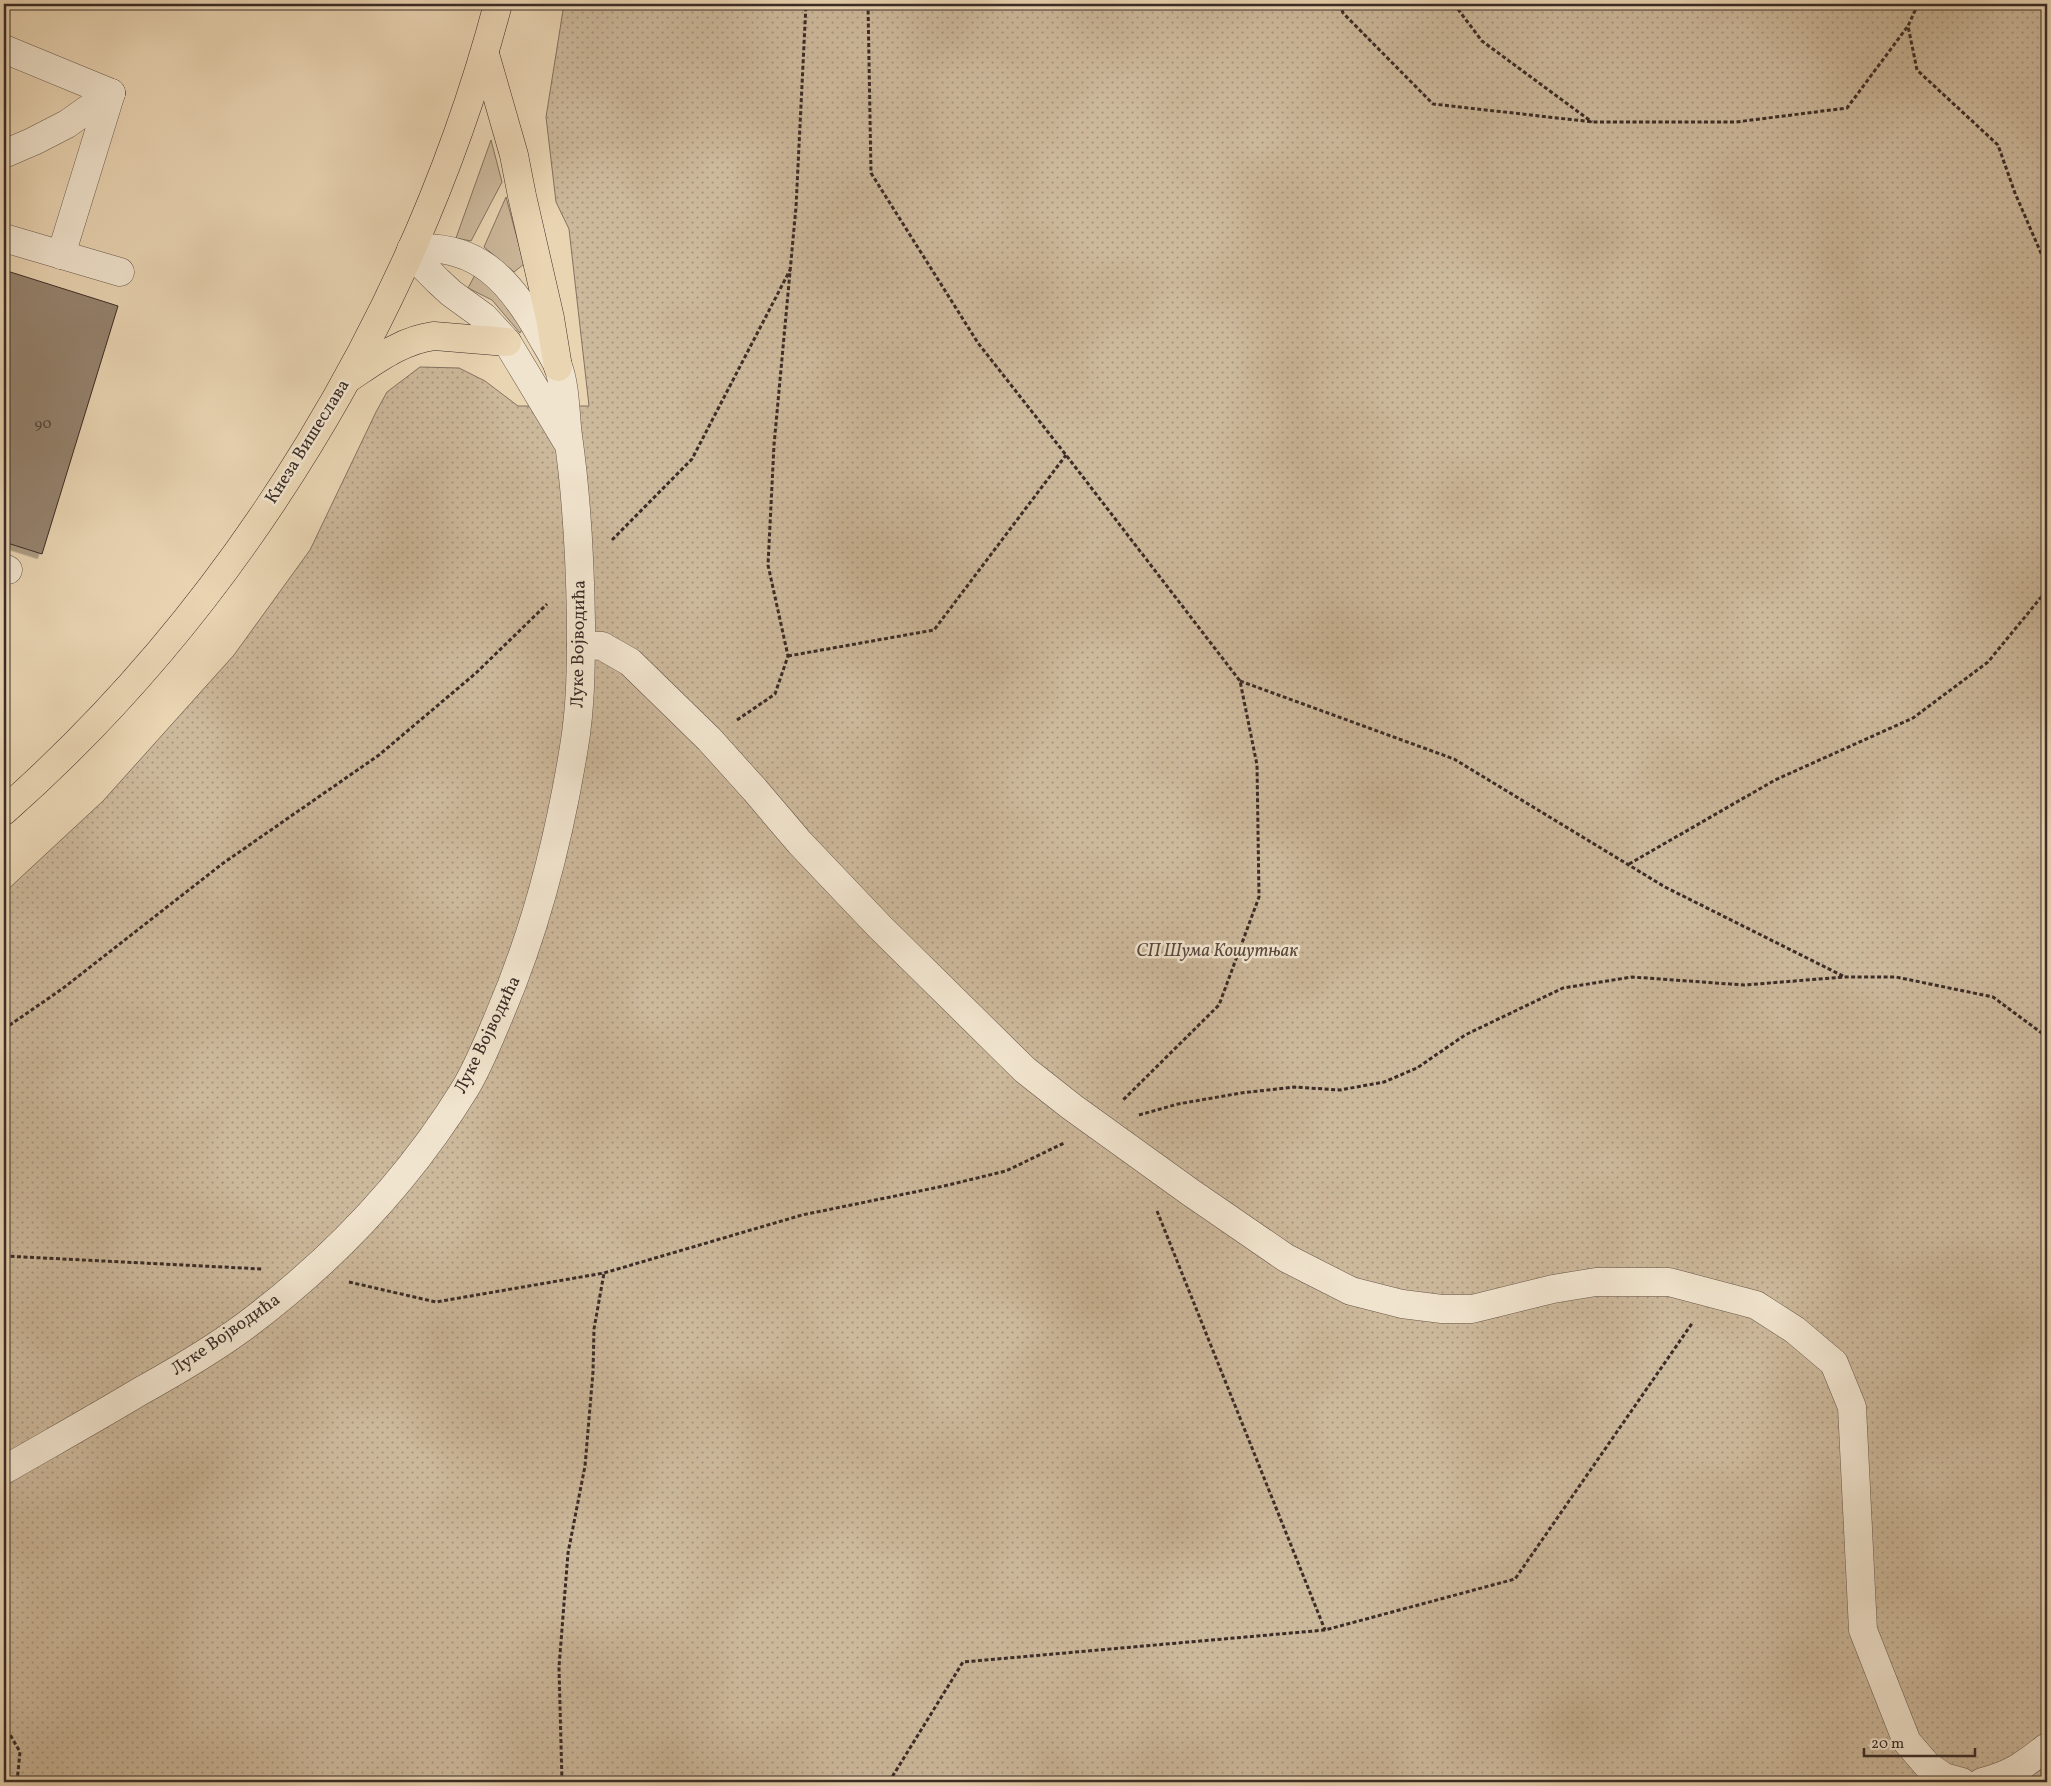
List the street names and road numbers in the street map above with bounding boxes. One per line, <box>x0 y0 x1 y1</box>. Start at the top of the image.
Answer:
street label: Кнеза Вишеслава <box>260 375 356 509</box>
street label: Луке Војводића <box>565 580 593 708</box>
street label: Луке Војводића <box>449 972 527 1098</box>
street label: Луке Војводића <box>166 1288 286 1382</box>

